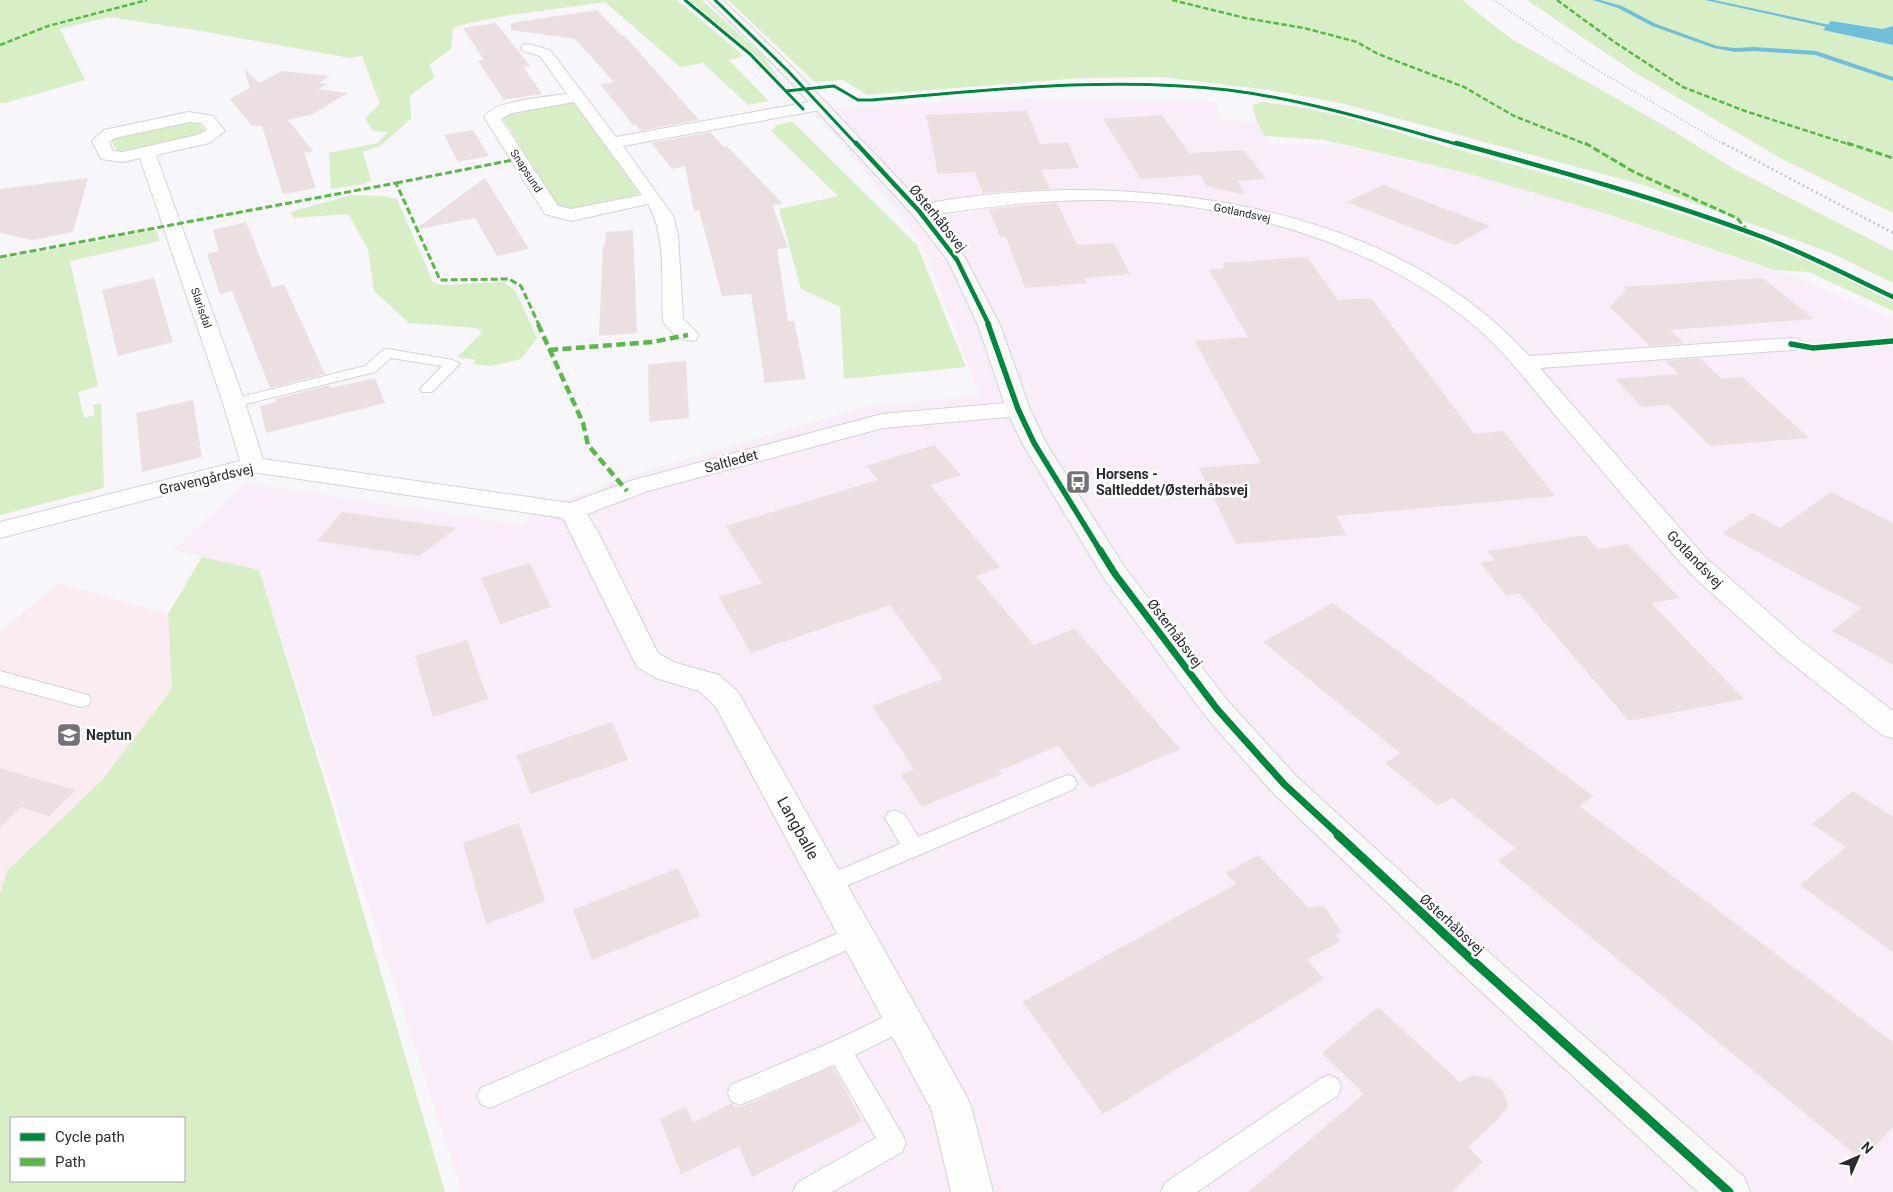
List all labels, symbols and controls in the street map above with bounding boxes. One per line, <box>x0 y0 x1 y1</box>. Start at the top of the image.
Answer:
street label: Snapsund <box>507 147 545 195</box>
street label: Østerhåbsvej <box>906 181 970 255</box>
street label: Gotlandsvej <box>1212 201 1272 225</box>
street label: Slarisdal <box>188 286 214 330</box>
street label: Saltledet <box>703 446 760 476</box>
street label: Gravengårdsvej <box>157 460 255 498</box>
place label: Horsens - Saltleddet/Østerhåbsvej <box>1096 466 1248 498</box>
bus stop icon: Horsens - Saltleddet/Østerhåbsvej <box>1065 469 1091 495</box>
street label: Gotlandsvej <box>1664 527 1726 591</box>
street label: Østerhåbsvej <box>1144 596 1206 670</box>
school or university icon: Neptun <box>56 722 82 748</box>
place label: Neptun <box>86 727 132 743</box>
street label: Langballe <box>773 793 823 863</box>
street label: Østerhåbsvej <box>1417 890 1487 958</box>
legend <box>10 1117 185 1182</box>
text: Cycle path <box>55 1128 125 1146</box>
north arrow <box>1833 1132 1883 1182</box>
text: N <box>1858 1139 1876 1157</box>
text: Path <box>55 1153 86 1171</box>

